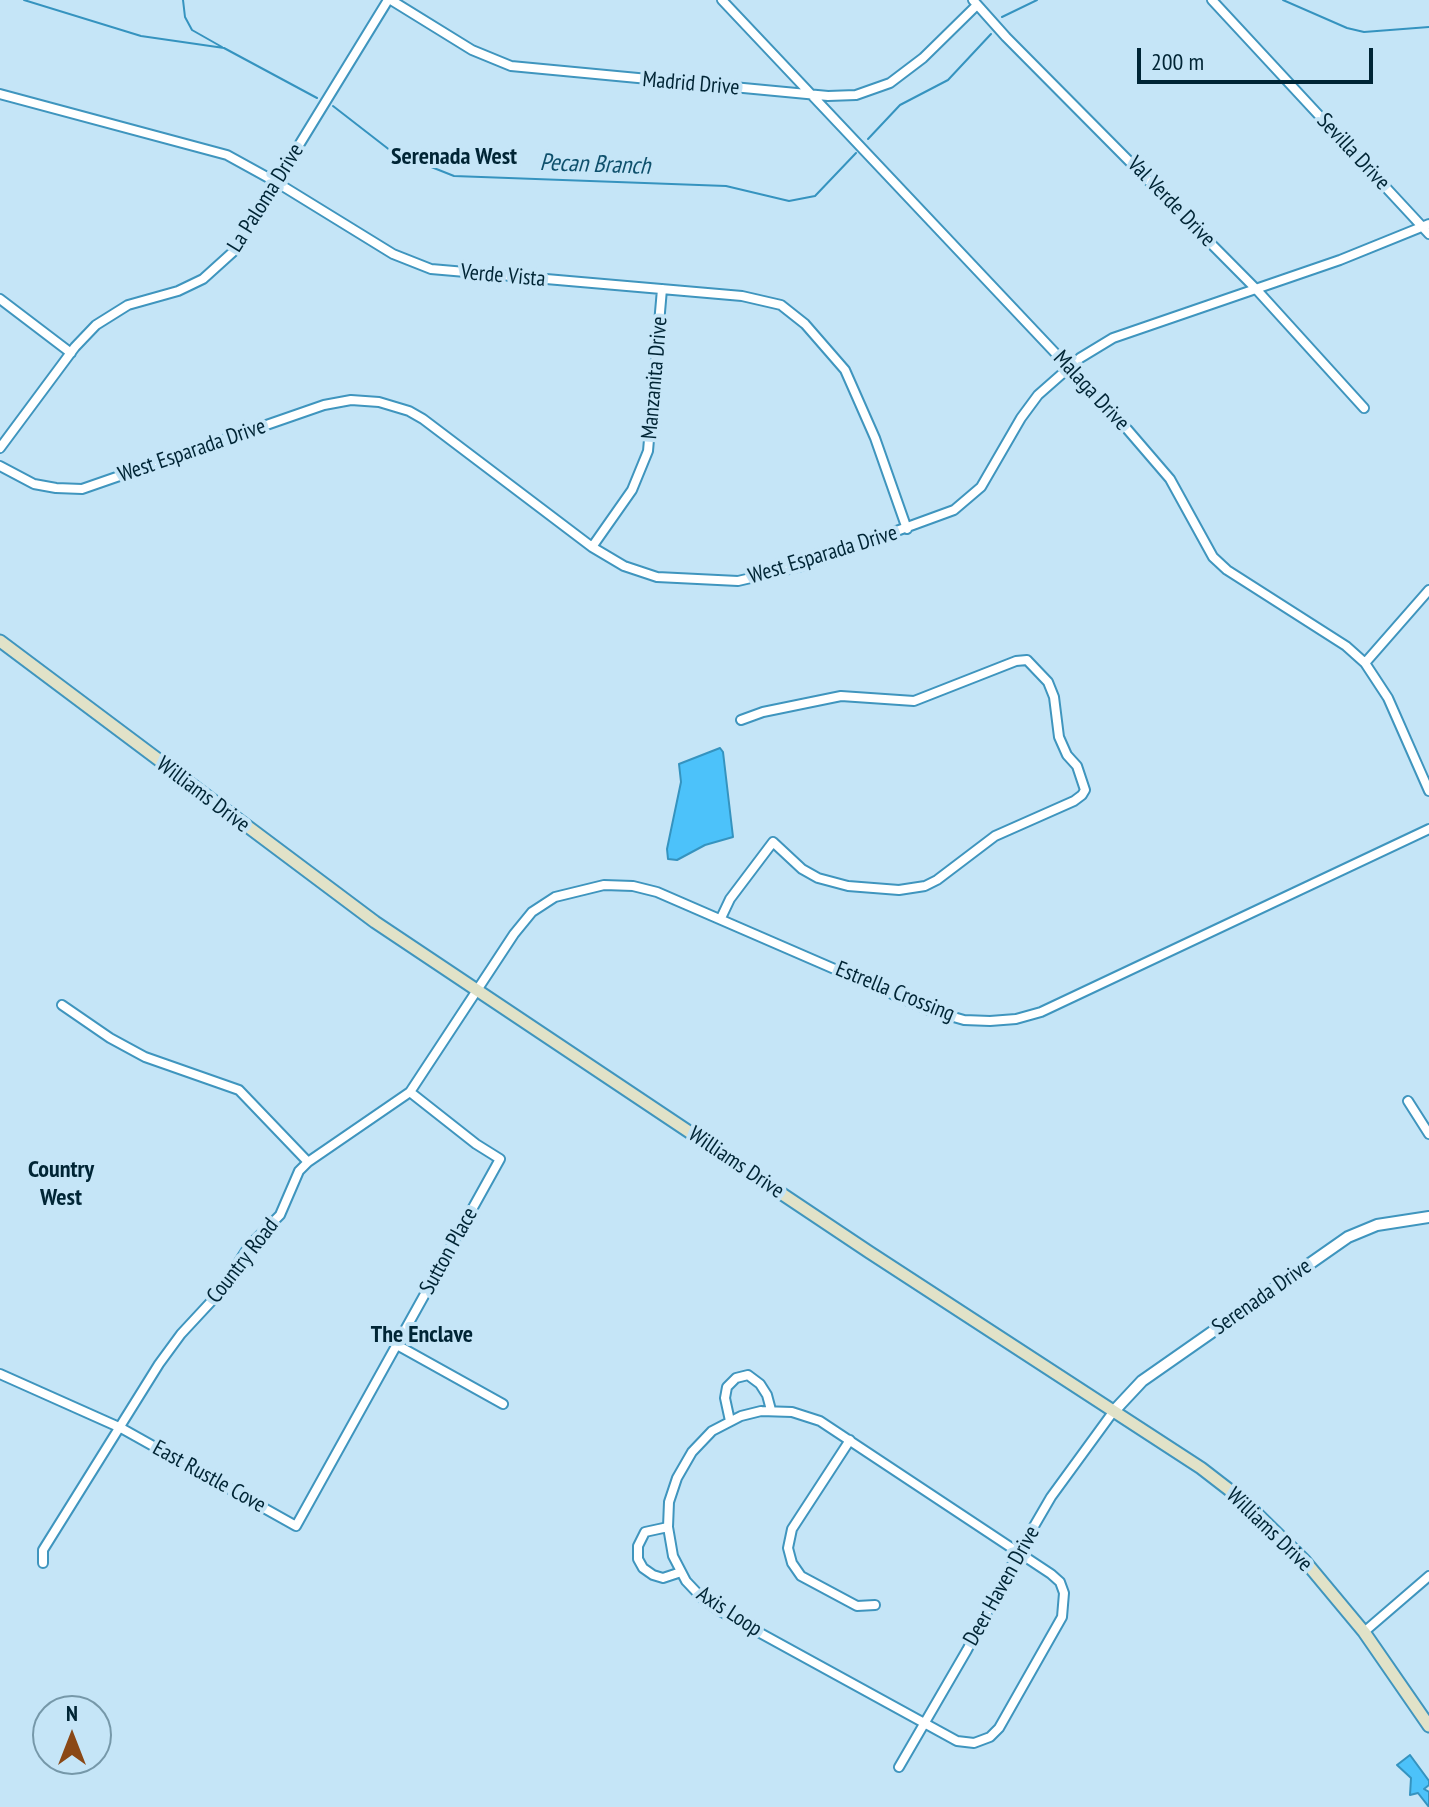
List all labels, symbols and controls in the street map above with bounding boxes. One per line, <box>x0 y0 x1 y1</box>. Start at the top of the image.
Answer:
scale bar <box>1141 32 1377 82</box>
text: 200 m <box>1151 46 1204 77</box>
street label: Madrid Drive <box>641 67 741 101</box>
street label: Sevilla Drive <box>1311 108 1395 196</box>
street label: La Paloma Drive <box>222 139 310 257</box>
district label: Serenada West <box>391 143 517 171</box>
water label: Pecan Branch <box>539 149 651 181</box>
street label: Val Verde Drive <box>1121 151 1221 253</box>
street label: Verde Vista <box>460 259 546 293</box>
street label: Manzanita Drive <box>636 316 674 440</box>
street label: Malaga Drive <box>1047 346 1135 436</box>
street label: West Esparada Drive <box>115 413 269 489</box>
street label: West Esparada Drive <box>745 520 901 590</box>
street label: Williams Drive <box>151 751 255 839</box>
street label: Estrella Crossing <box>832 956 958 1028</box>
street label: Williams Drive <box>683 1121 789 1205</box>
district label: Country West <box>28 1156 94 1212</box>
street label: Sutton Place <box>414 1203 484 1299</box>
street label: Country Road <box>202 1213 284 1309</box>
street label: Serenada Drive <box>1207 1253 1317 1341</box>
district label: The Enclave <box>371 1321 473 1349</box>
street label: East Rustle Cove <box>148 1435 270 1519</box>
street label: Williams Drive <box>1220 1482 1318 1578</box>
street label: Deer Haven Drive <box>958 1522 1046 1650</box>
street label: Axis Loop <box>691 1581 767 1643</box>
north arrow <box>32 1695 112 1775</box>
text: N <box>66 1699 78 1727</box>

